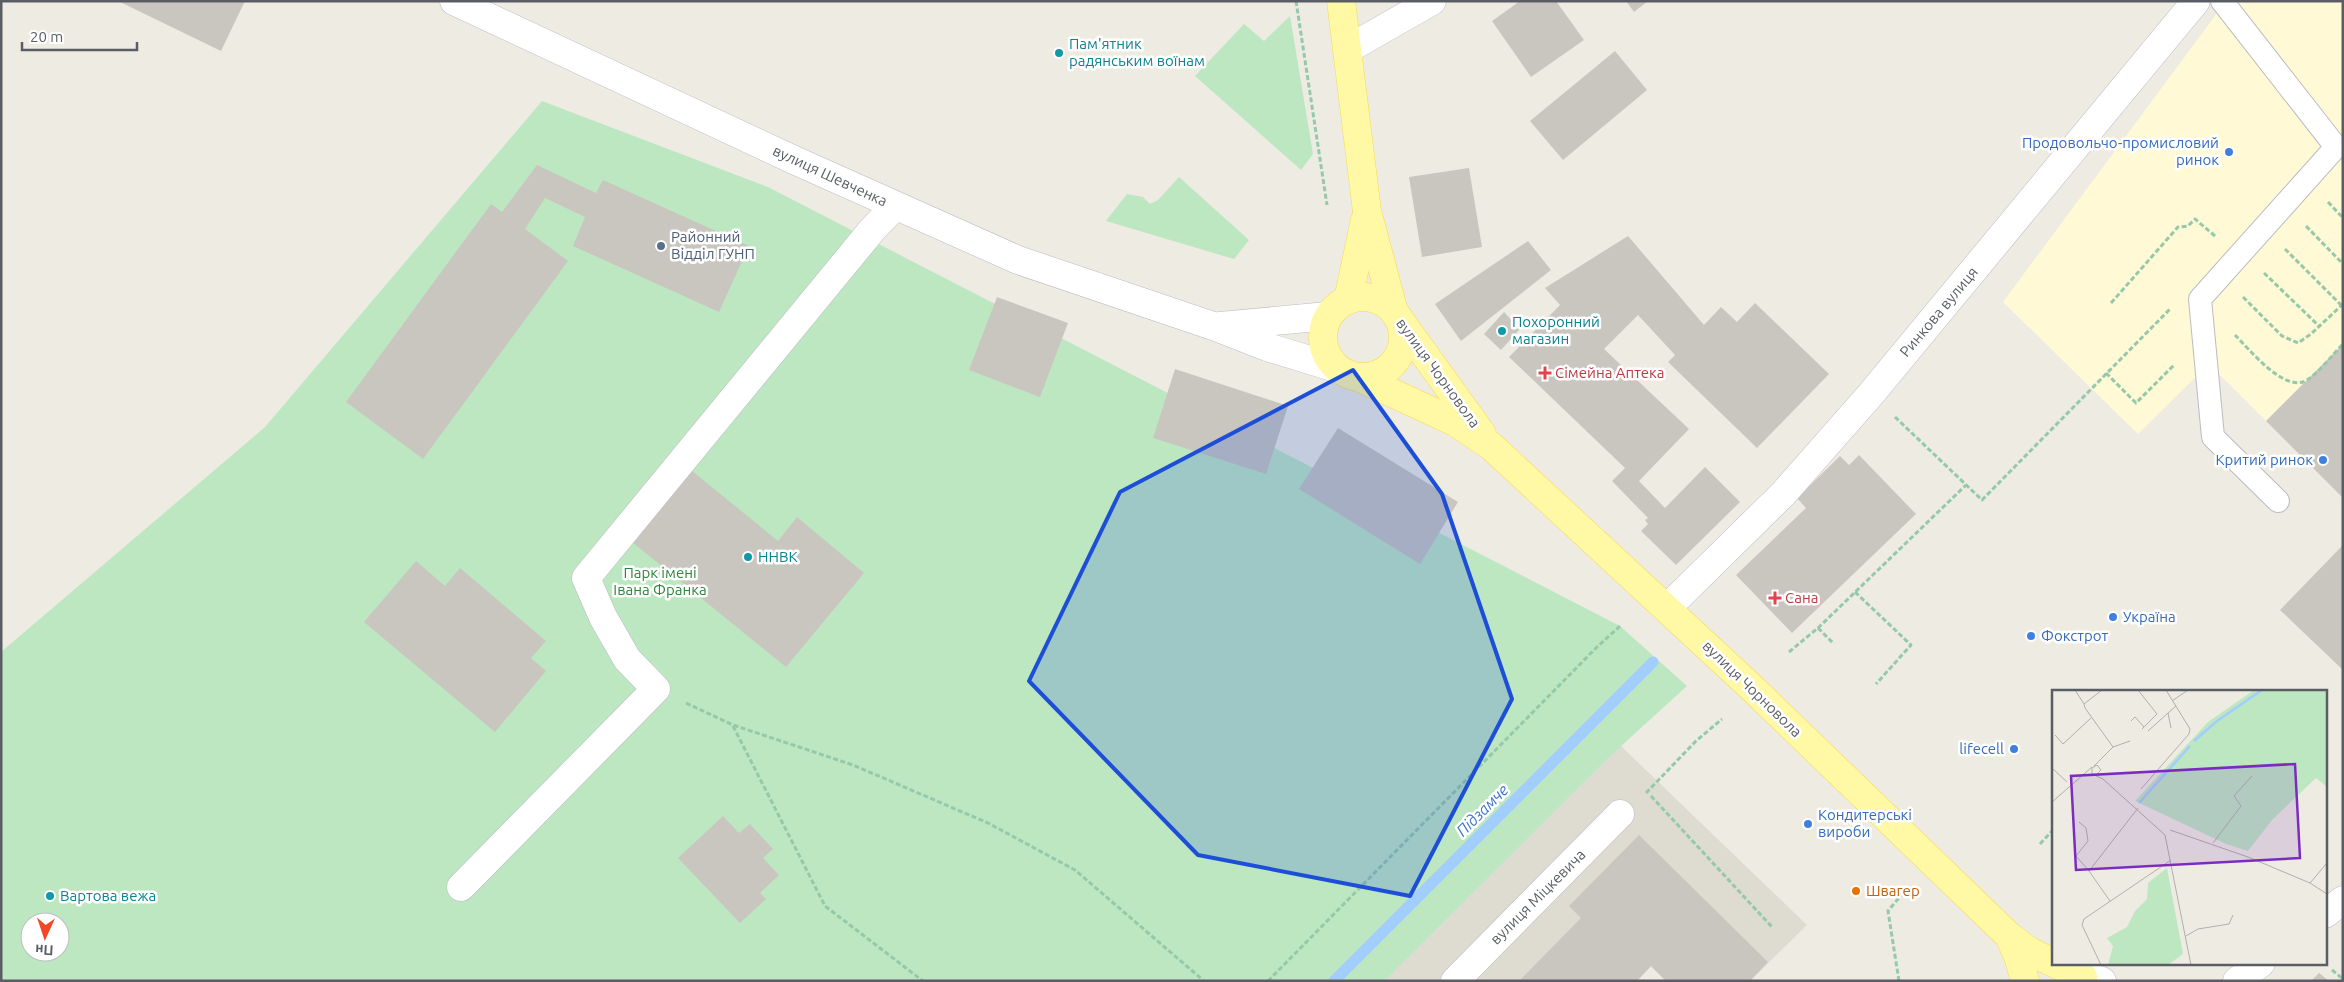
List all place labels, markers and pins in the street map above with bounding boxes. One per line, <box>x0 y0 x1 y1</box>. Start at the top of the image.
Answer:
place label: Пам'ятник радянським воїнам <box>1069 35 1205 69</box>
marker: Пам'ятник радянським воїнам <box>1053 47 1065 59</box>
place label: Продовольчо-промисловий ринок <box>2022 134 2219 168</box>
marker: Продовольчо-промисловий ринок <box>2223 146 2235 158</box>
place label: Районний Відділ ГУНП <box>671 228 755 262</box>
marker: Районний Відділ ГУНП <box>655 240 667 252</box>
place label: Похоронний магазин <box>1512 313 1600 347</box>
marker: Похоронний магазин <box>1496 325 1508 337</box>
place label: Сімейна Аптека <box>1555 364 1665 381</box>
marker: Сімейна Аптека <box>1539 367 1551 379</box>
place label: Критий ринок <box>2215 451 2313 468</box>
marker: Критий ринок <box>2317 454 2329 466</box>
place label: ННВК <box>758 548 798 565</box>
marker: ННВК <box>742 551 754 563</box>
place label: Сана <box>1785 589 1818 606</box>
marker: Сана <box>1769 592 1781 604</box>
place label: Україна <box>2123 608 2176 625</box>
marker: Україна <box>2107 611 2119 623</box>
place label: Фокстрот <box>2041 627 2109 644</box>
marker: Фокстрот <box>2025 630 2037 642</box>
place label: lifecell <box>1959 740 2004 757</box>
marker: lifecell <box>2008 743 2020 755</box>
place label: Кондитерські вироби <box>1818 806 1912 840</box>
marker: Кондитерські вироби <box>1802 818 1814 830</box>
place label: Швагер <box>1866 882 1920 899</box>
marker: Швагер <box>1850 885 1862 897</box>
place label: Вартова вежа <box>60 887 156 904</box>
marker: Вартова вежа <box>44 890 56 902</box>

